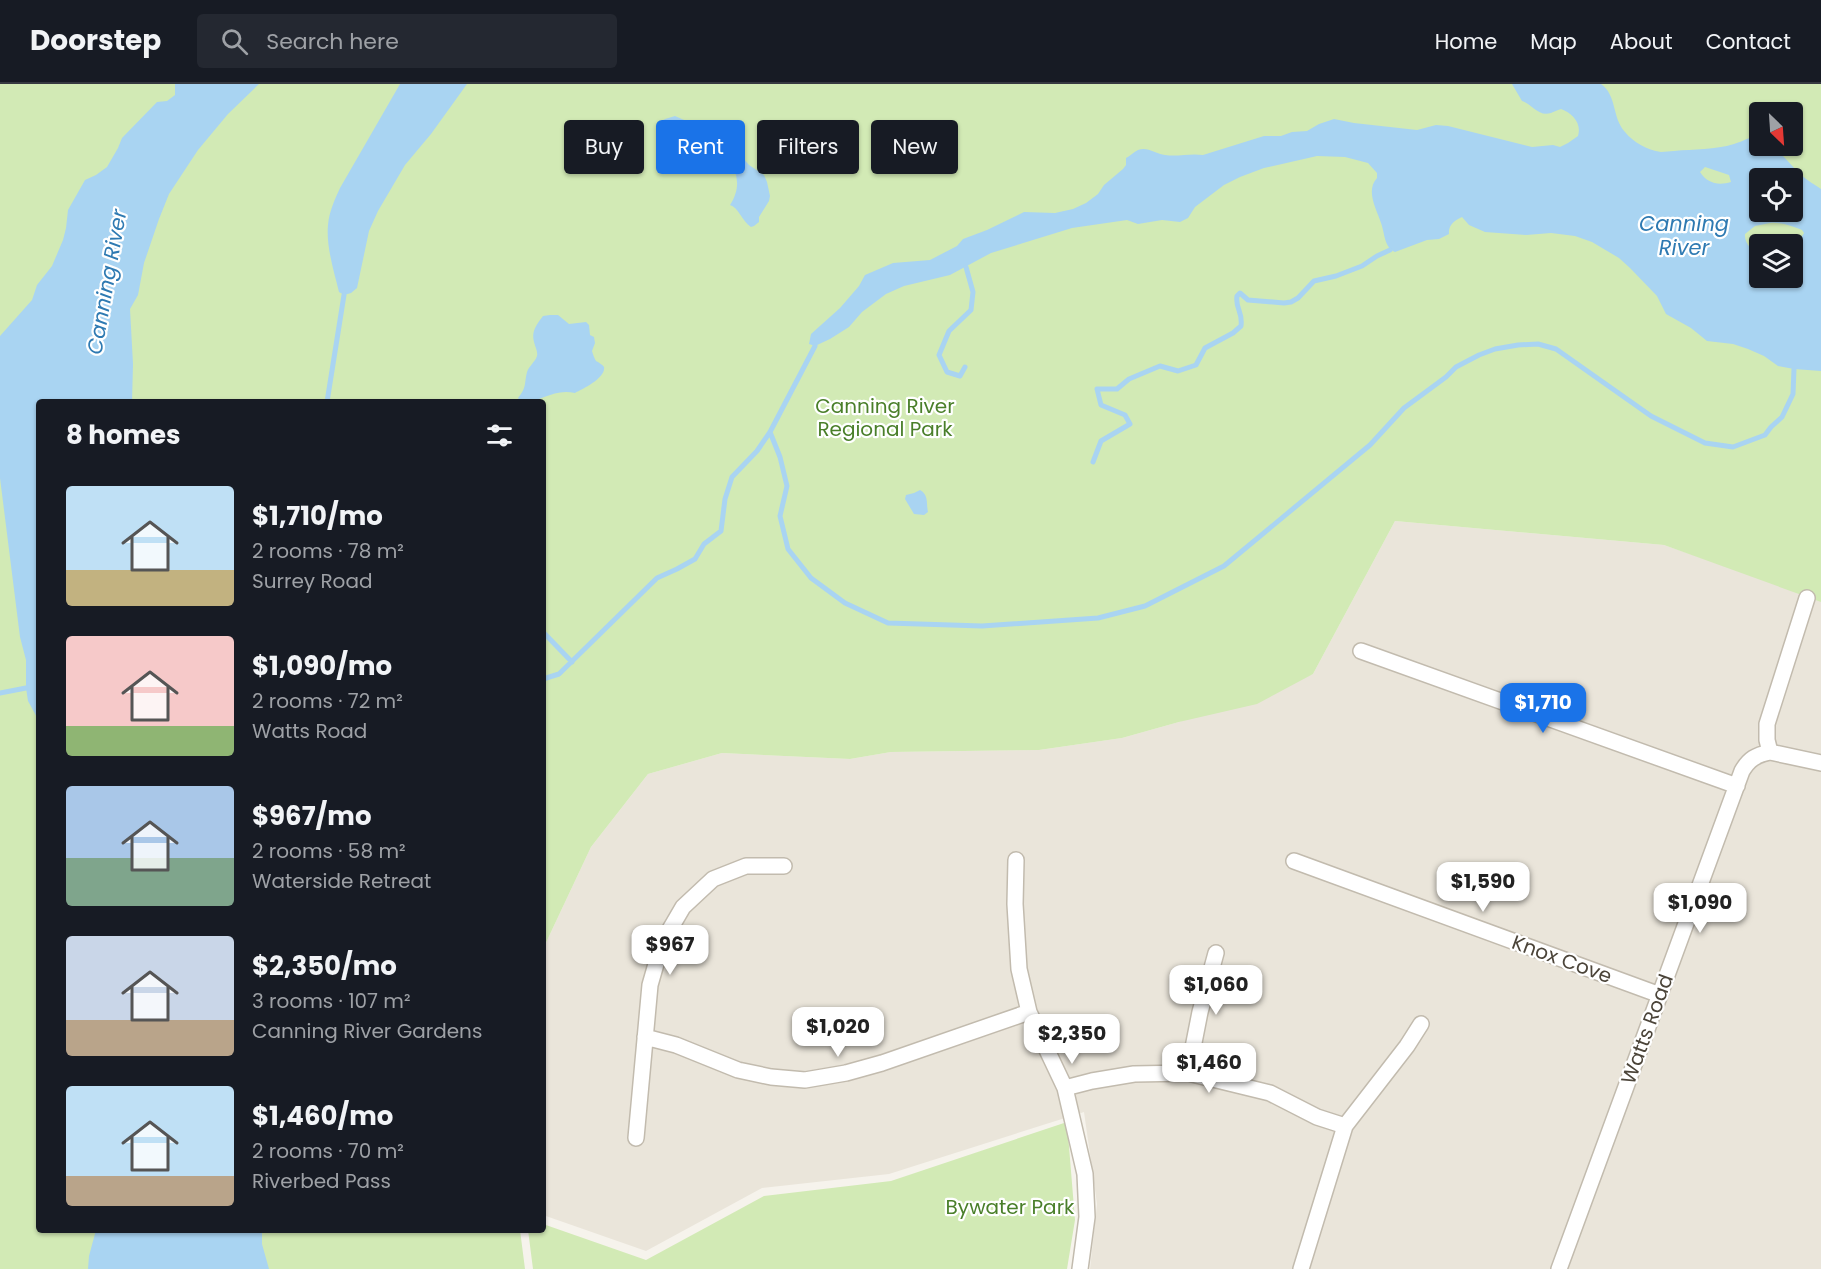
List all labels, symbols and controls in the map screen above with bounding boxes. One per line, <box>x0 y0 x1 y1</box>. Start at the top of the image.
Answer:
search box <box>197 14 617 68</box>
text: Doorstep <box>30 21 161 60</box>
icon: search <box>218 25 251 58</box>
text: Search here <box>266 26 399 57</box>
text: Home <box>1435 27 1497 56</box>
text: Map <box>1530 27 1577 56</box>
text: About <box>1610 27 1673 56</box>
text: Contact <box>1706 27 1791 56</box>
north arrow <box>1749 102 1803 156</box>
map controls <box>1749 102 1803 288</box>
chip: Buy <box>564 120 644 174</box>
chip: Rent <box>656 120 745 174</box>
chip: Filters <box>757 120 859 174</box>
chip: New <box>871 120 958 174</box>
button: locate <box>1749 168 1803 222</box>
water label: Canning River <box>79 206 134 357</box>
water label: Canning River <box>1639 209 1729 262</box>
button: layers <box>1749 234 1803 288</box>
park label: Canning River Regional Park <box>815 392 955 443</box>
text: 8 homes <box>66 417 181 453</box>
icon: filters <box>483 419 516 452</box>
text: $1,710/mo <box>252 498 383 534</box>
icon: home <box>114 510 186 582</box>
text: 2 rooms · 78 m² <box>252 537 404 565</box>
text: Surrey Road <box>252 567 372 595</box>
text: $1,090/mo <box>252 648 392 684</box>
icon: home <box>114 660 186 732</box>
pin: $1,710 <box>1494 683 1592 734</box>
text: 2 rooms · 72 m² <box>252 687 403 715</box>
text: $1,710 <box>1514 688 1572 716</box>
text: Watts Road <box>252 717 367 745</box>
text: $967/mo <box>252 798 371 834</box>
icon: home <box>114 810 186 882</box>
text: 2 rooms · 58 m² <box>252 837 406 865</box>
pin: $1,590 <box>1434 862 1532 913</box>
text: Waterside Retreat <box>252 867 431 895</box>
text: $1,590 <box>1451 867 1515 895</box>
pin: $1,090 <box>1651 883 1749 934</box>
text: $1,090 <box>1668 888 1732 916</box>
pin: $967 <box>634 925 706 976</box>
street label: Knox Cove <box>1508 928 1616 990</box>
text: $967 <box>646 930 694 958</box>
text: $2,350/mo <box>252 948 397 984</box>
icon: home <box>114 960 186 1032</box>
pin: $1,060 <box>1167 965 1265 1016</box>
text: $1,060 <box>1183 970 1249 998</box>
street label: Watts Road <box>1614 970 1680 1088</box>
text: 3 rooms · 107 m² <box>252 987 411 1015</box>
pin: $1,020 <box>789 1007 887 1058</box>
text: $1,020 <box>806 1012 870 1040</box>
pin: $2,350 <box>1023 1014 1121 1065</box>
text: Canning River Gardens <box>252 1017 482 1045</box>
text: $2,350 <box>1038 1019 1106 1047</box>
pin: $1,460 <box>1160 1043 1258 1094</box>
text: $1,460 <box>1176 1048 1242 1076</box>
text: $1,460/mo <box>252 1098 393 1134</box>
icon: home <box>114 1110 186 1182</box>
text: 2 rooms · 70 m² <box>252 1137 404 1165</box>
text: Riverbed Pass <box>252 1167 391 1195</box>
park label: Bywater Park <box>946 1193 1075 1221</box>

